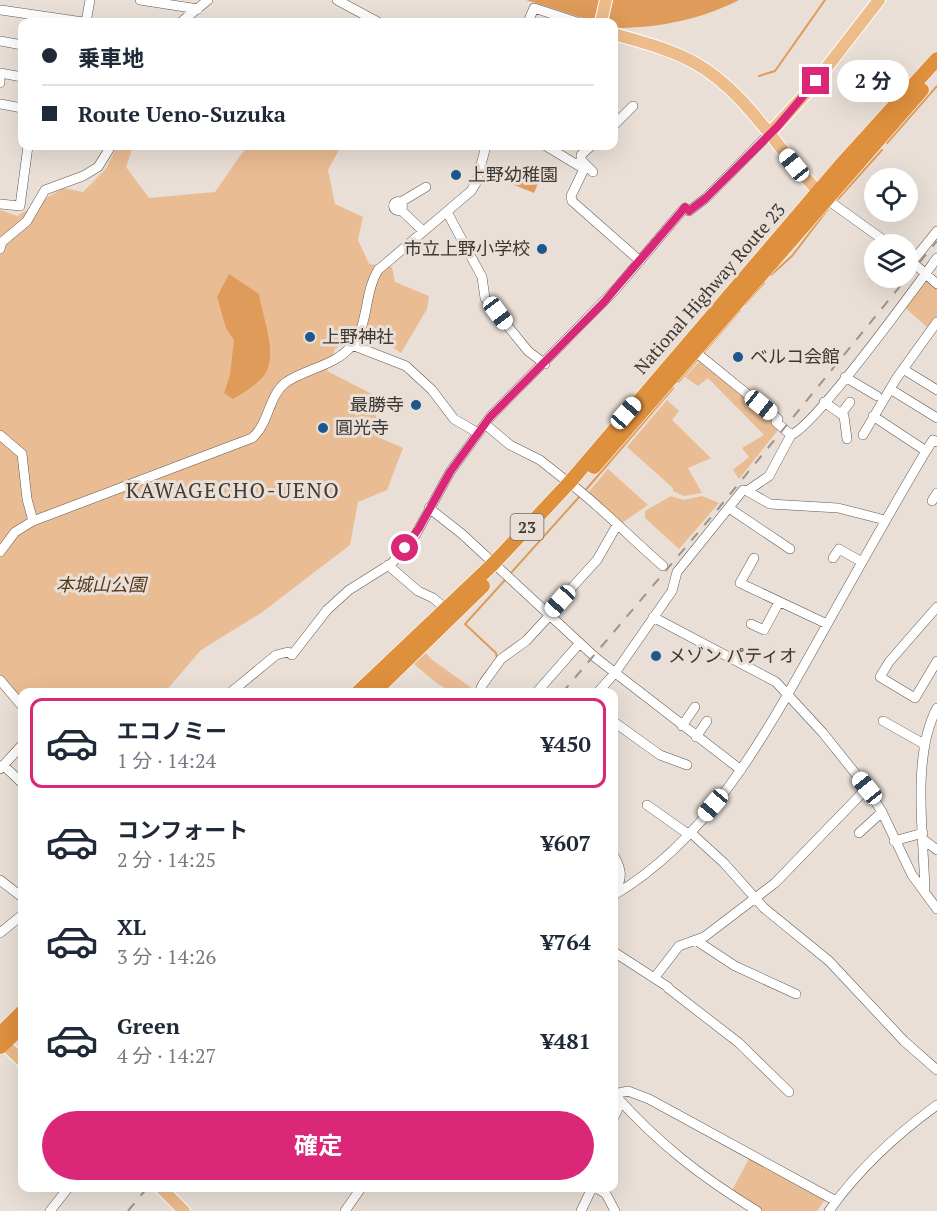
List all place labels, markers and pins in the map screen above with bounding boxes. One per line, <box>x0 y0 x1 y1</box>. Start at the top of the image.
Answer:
place label: 上野幼稚園 <box>468 162 558 186</box>
marker: 上野幼稚園 <box>449 168 463 182</box>
place label: 市立上野小学校 <box>404 236 530 260</box>
marker: 市立上野小学校 <box>535 242 549 256</box>
place label: 上野神社 <box>322 324 394 348</box>
marker: 上野神社 <box>303 330 317 344</box>
place label: ベルコ会館 <box>750 344 840 368</box>
marker: ベルコ会館 <box>731 350 745 364</box>
place label: 最勝寺 <box>350 392 404 416</box>
marker: 最勝寺 <box>409 398 423 412</box>
place label: 圓光寺 <box>335 415 389 439</box>
marker: 圓光寺 <box>316 421 330 435</box>
place label: メゾン パティオ <box>668 643 797 667</box>
marker: メゾン パティオ <box>649 649 663 663</box>

